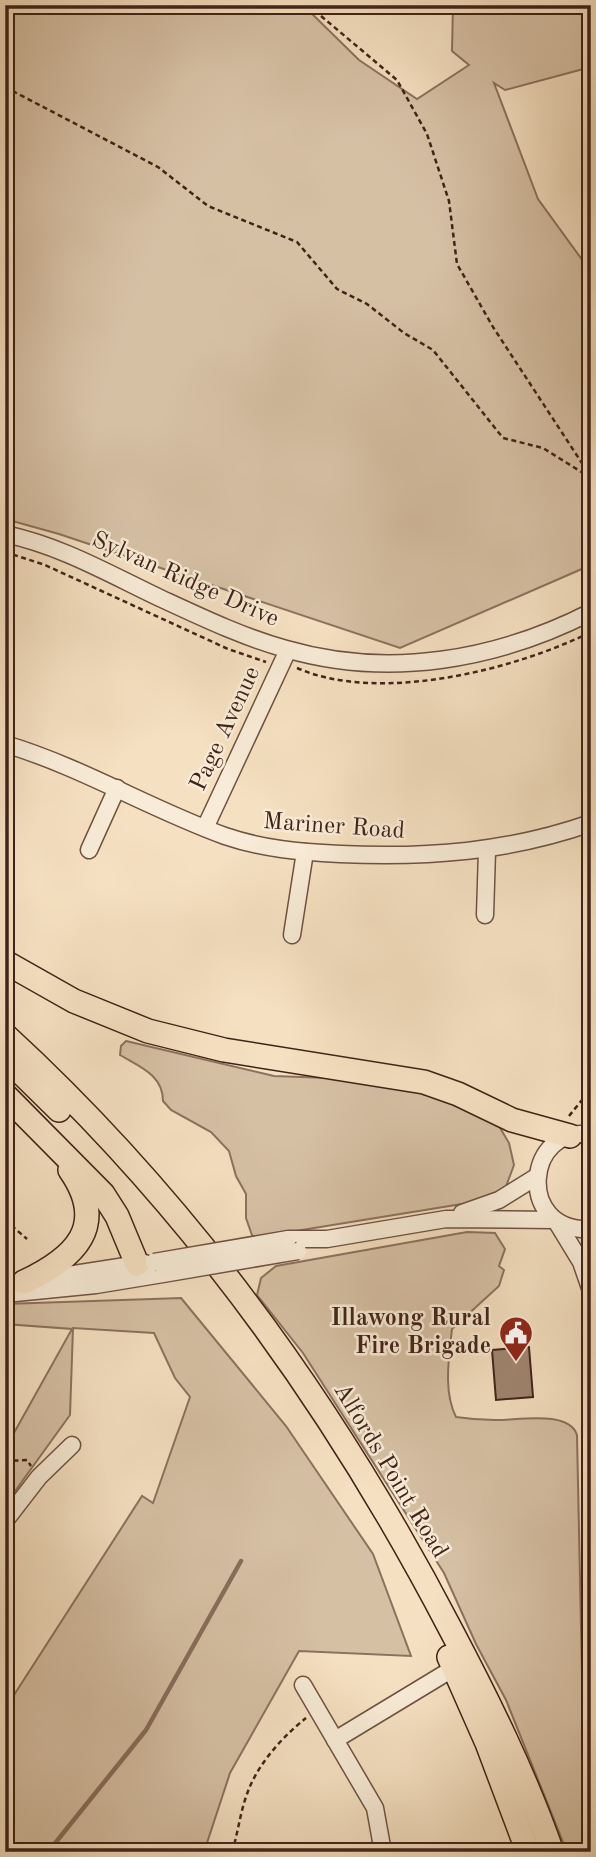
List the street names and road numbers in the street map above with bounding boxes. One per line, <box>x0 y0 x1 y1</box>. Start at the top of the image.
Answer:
street label: Sylvan Ridge Drive <box>88 528 282 632</box>
street label: Page Avenue <box>187 663 265 795</box>
street label: Mariner Road <box>262 810 406 844</box>
street label: Alfords Point Road <box>328 1379 452 1563</box>

